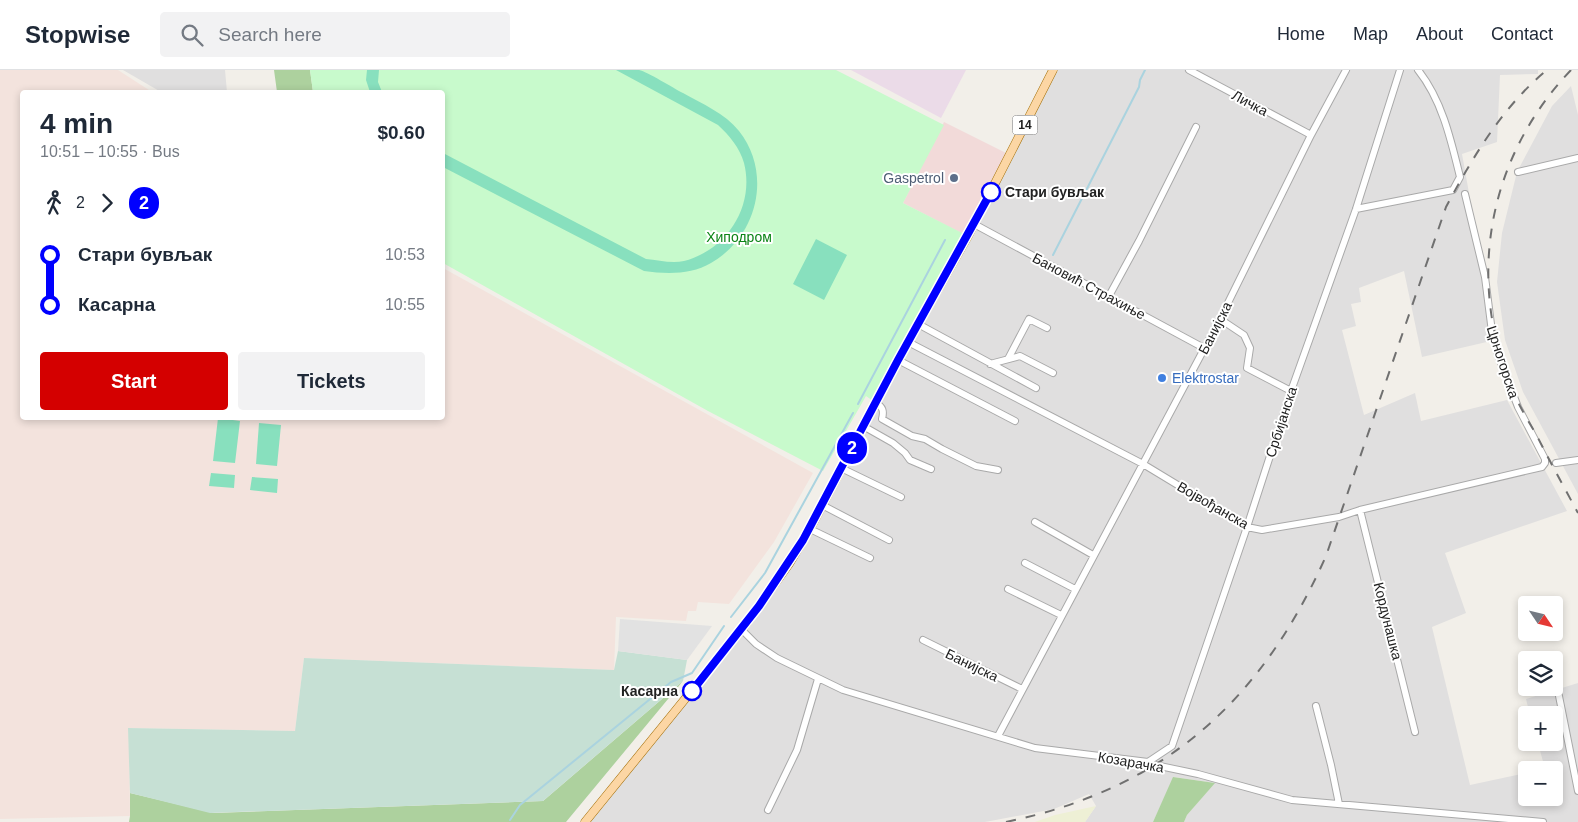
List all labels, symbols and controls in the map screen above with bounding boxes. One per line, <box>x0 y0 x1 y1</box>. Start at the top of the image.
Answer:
search box <box>160 12 510 57</box>
text: Stopwise <box>25 21 130 48</box>
icon: search <box>178 21 206 49</box>
text: Search here <box>218 24 322 45</box>
text: Home <box>1277 24 1325 44</box>
text: Map <box>1353 24 1388 44</box>
text: About <box>1416 24 1463 44</box>
text: Contact <box>1491 24 1553 44</box>
street label: Личка <box>1229 87 1271 119</box>
text: 4 min <box>40 108 113 139</box>
road number: 14 <box>1012 116 1038 134</box>
text: $0.60 <box>377 122 425 143</box>
text: 10:51 – 10:55 · Bus <box>40 143 180 160</box>
place label: Gaspetrol <box>883 170 944 186</box>
marker: Gaspetrol <box>948 172 960 184</box>
marker: Стари бувљак <box>981 182 1001 202</box>
place label: Стари бувљак <box>1005 184 1105 200</box>
icon: walk <box>40 189 68 217</box>
icon: forward <box>93 189 121 217</box>
text: 2 <box>139 193 149 213</box>
text: 2 <box>76 194 85 211</box>
park label: Хиподром <box>706 229 772 245</box>
text: Стари бувљак <box>78 244 212 265</box>
text: 10:53 <box>385 246 425 263</box>
street label: Бановић Страхиње <box>1030 249 1148 323</box>
text: Касарна <box>78 294 155 315</box>
text: 10:55 <box>385 296 425 313</box>
street label: Банијска <box>1195 299 1235 357</box>
street label: Црногорска <box>1484 324 1522 400</box>
button: Start <box>40 352 228 410</box>
button: Tickets <box>238 352 425 410</box>
place label: Elektrostar <box>1172 370 1239 386</box>
marker: Elektrostar <box>1156 372 1168 384</box>
street label: Србијанска <box>1262 384 1300 459</box>
line badge: 2 <box>836 432 868 464</box>
text: 2 <box>847 438 857 458</box>
street label: Војвођанска <box>1174 478 1252 532</box>
street label: Кордунашка <box>1371 580 1405 662</box>
north arrow <box>1518 596 1562 641</box>
map controls <box>1518 596 1563 806</box>
street label: Банијска <box>943 645 1001 685</box>
button: layers <box>1518 651 1563 696</box>
marker: Касарна <box>682 681 702 701</box>
place label: Касарна <box>621 683 678 699</box>
button: + <box>1518 706 1563 751</box>
street label: Козарачка <box>1097 748 1165 776</box>
button: − <box>1518 761 1563 806</box>

